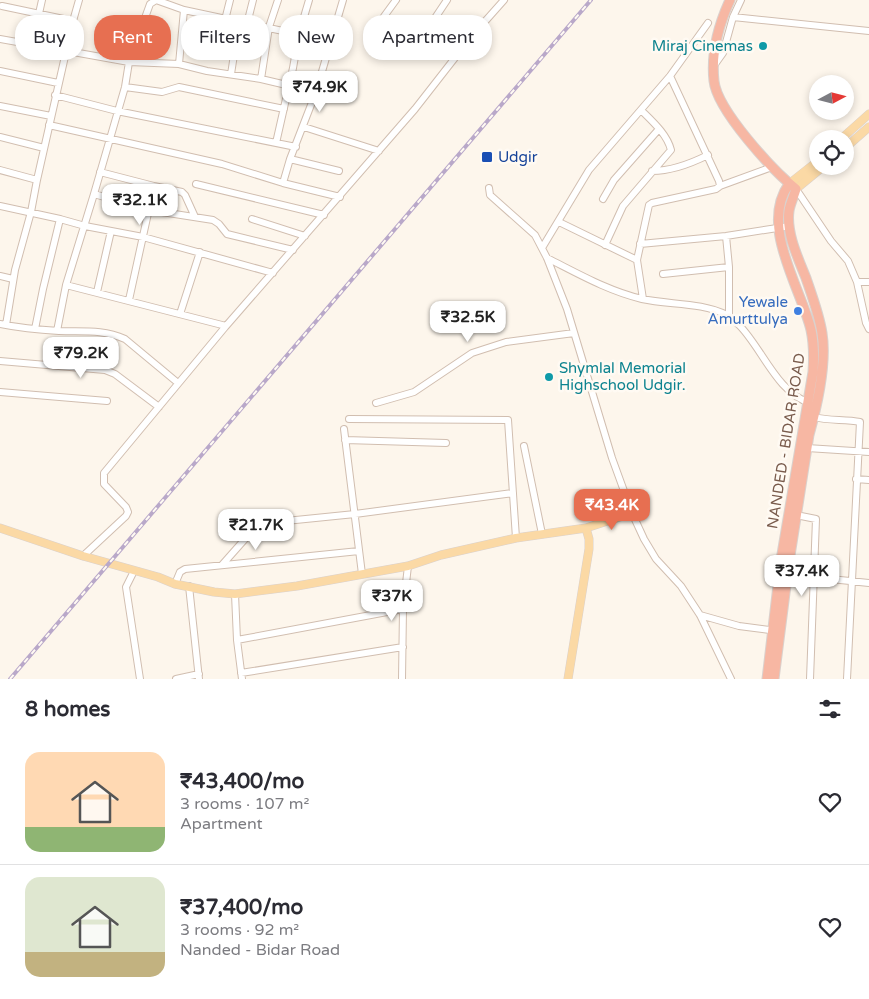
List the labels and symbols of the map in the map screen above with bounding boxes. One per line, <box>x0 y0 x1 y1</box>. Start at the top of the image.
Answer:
place label: Miraj Cinemas <box>652 37 753 55</box>
marker: Miraj Cinemas <box>757 40 769 52</box>
pin: ₹74.9K <box>279 70 361 113</box>
north arrow <box>809 75 854 120</box>
place label: Udgir <box>498 148 538 166</box>
marker: Udgir <box>480 150 494 164</box>
pin: ₹32.1K <box>99 184 181 226</box>
place label: Yewale Amurttulya <box>708 293 788 328</box>
pin: ₹32.5K <box>427 300 509 343</box>
marker: Yewale Amurttulya <box>792 305 804 317</box>
pin: ₹79.2K <box>40 336 122 379</box>
street label: NANDED - BIDAR ROAD <box>763 352 809 530</box>
place label: Shymlal Memorial Highschool Udgir. <box>559 359 686 394</box>
marker: Shymlal Memorial Highschool Udgir. <box>543 371 555 383</box>
pin: ₹43.4K <box>571 488 653 531</box>
pin: ₹21.7K <box>215 508 297 551</box>
pin: ₹37.4K <box>761 554 843 597</box>
pin: ₹37K <box>362 580 422 622</box>

